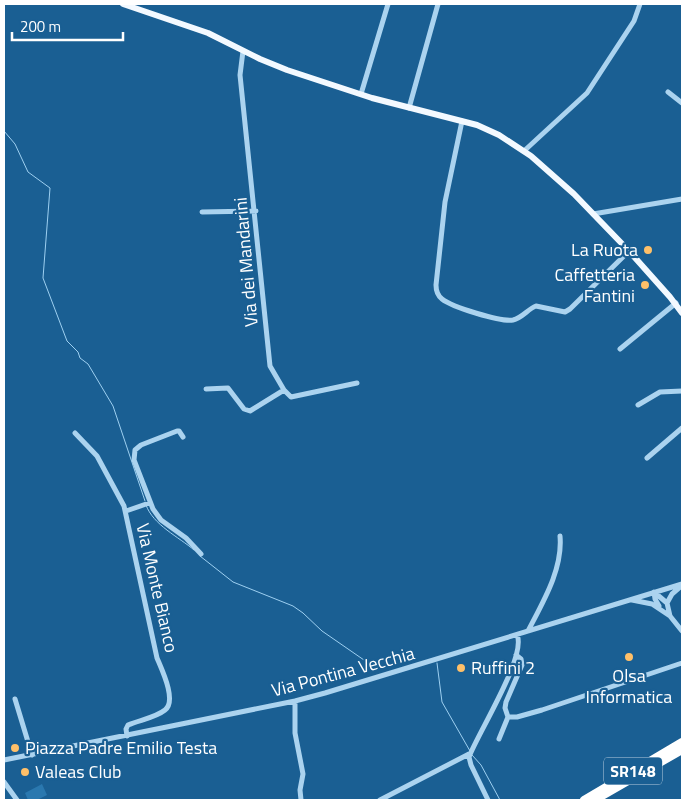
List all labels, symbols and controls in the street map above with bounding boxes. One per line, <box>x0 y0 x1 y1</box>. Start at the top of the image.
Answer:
scale bar <box>12 10 124 42</box>
text: 200 m <box>20 15 61 38</box>
street label: Via dei Mandarini <box>226 196 265 328</box>
place label: La Ruota <box>571 236 638 263</box>
marker: La Ruota <box>642 244 654 256</box>
place label: Caffetteria Fantini <box>554 261 635 309</box>
marker: Caffetteria Fantini <box>639 279 651 291</box>
street label: Via Monte Bianco <box>130 521 185 655</box>
street label: Via Pontina Vecchia <box>268 639 417 704</box>
marker: Olsa Informatica <box>623 651 635 663</box>
place label: Ruffini 2 <box>471 654 535 681</box>
marker: Ruffini 2 <box>455 662 467 674</box>
place label: Olsa Informatica <box>586 662 672 710</box>
place label: Piazza Padre Emilio Testa <box>25 734 217 761</box>
marker: Piazza Padre Emilio Testa <box>9 742 21 754</box>
place label: Valeas Club <box>35 758 122 785</box>
road number: SR148 <box>604 758 662 784</box>
marker: Valeas Club <box>19 766 31 778</box>

